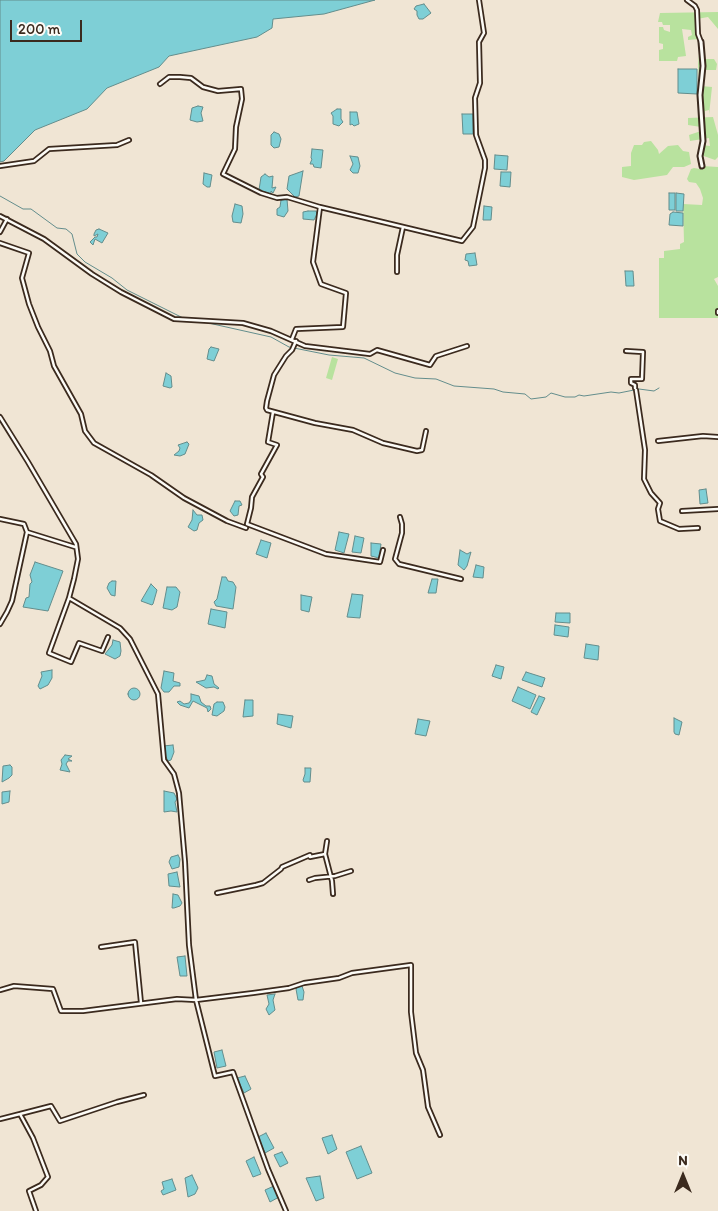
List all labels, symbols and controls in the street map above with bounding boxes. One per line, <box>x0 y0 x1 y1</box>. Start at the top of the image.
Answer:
scale bar <box>12 10 85 42</box>
text: 200 m <box>18 20 60 38</box>
north arrow <box>658 1151 708 1201</box>
text: N <box>678 1152 688 1169</box>

